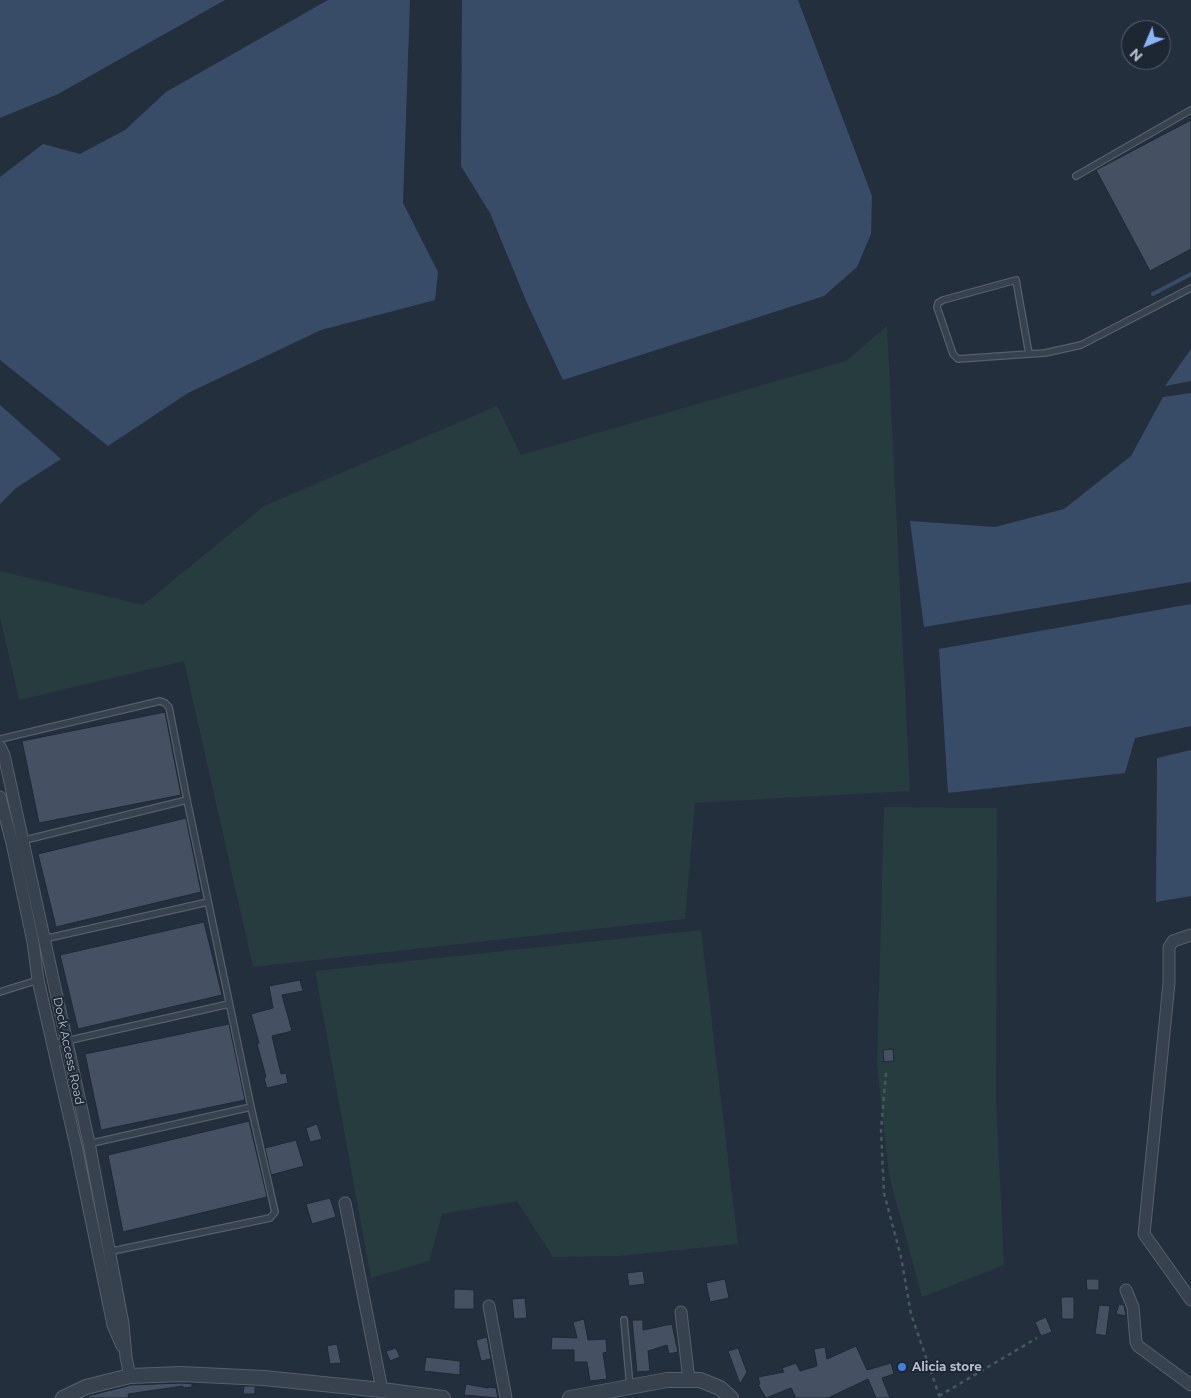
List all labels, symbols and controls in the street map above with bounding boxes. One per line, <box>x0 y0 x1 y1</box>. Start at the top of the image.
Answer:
north arrow <box>1121 20 1171 70</box>
text: N <box>1126 45 1146 65</box>
street label: Dock Access Road <box>50 996 86 1106</box>
place label: Alicia store <box>912 1360 982 1374</box>
marker: Alicia store <box>896 1361 908 1373</box>

